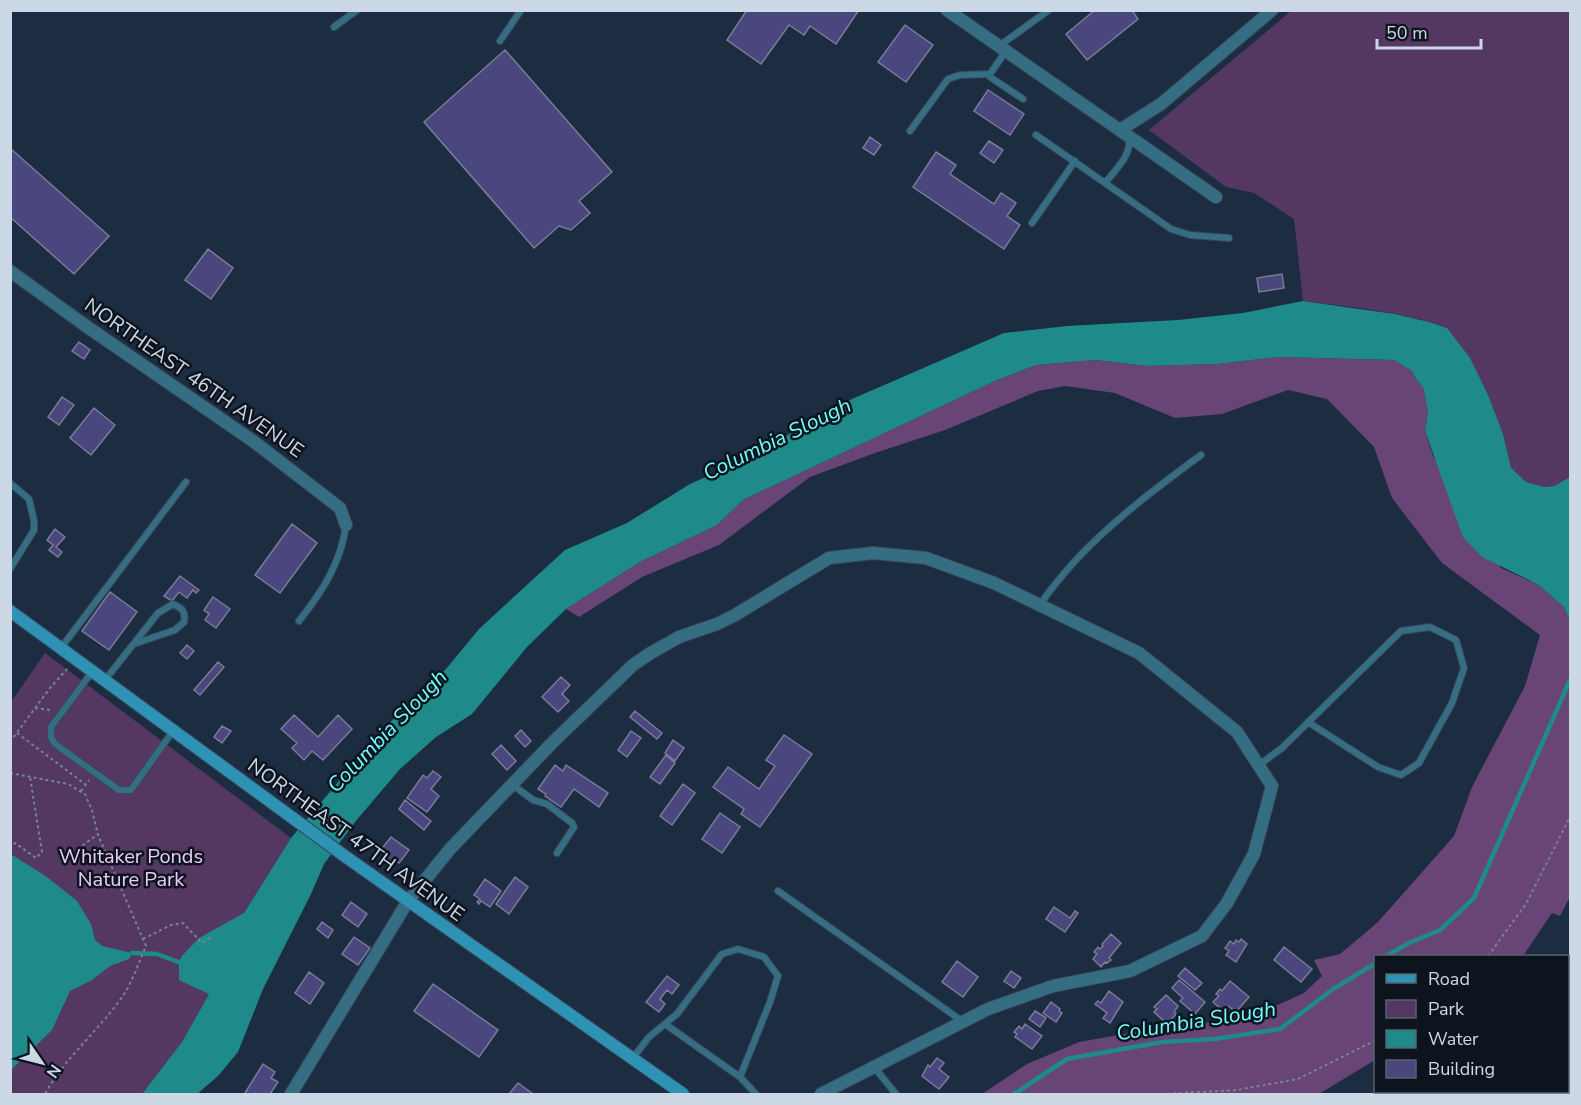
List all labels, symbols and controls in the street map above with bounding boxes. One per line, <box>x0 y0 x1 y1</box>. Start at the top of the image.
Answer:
scale bar <box>1377 12 1480 50</box>
text: 50 m <box>1386 21 1428 45</box>
street label: NORTHEAST 46TH AVENUE <box>79 292 309 464</box>
water label: Columbia Slough <box>698 391 856 487</box>
water label: Columbia Slough <box>321 663 453 799</box>
street label: NORTHEAST 47TH AVENUE <box>242 752 470 928</box>
park label: Whitaker Ponds Nature Park <box>59 843 203 893</box>
legend <box>1374 955 1569 1093</box>
text: Road <box>1428 967 1470 991</box>
water label: Columbia Slough <box>1114 995 1278 1047</box>
text: Park <box>1428 997 1465 1021</box>
text: Water <box>1428 1027 1479 1051</box>
north arrow <box>12 1033 72 1093</box>
text: Building <box>1428 1057 1495 1081</box>
text: N <box>41 1060 66 1082</box>

